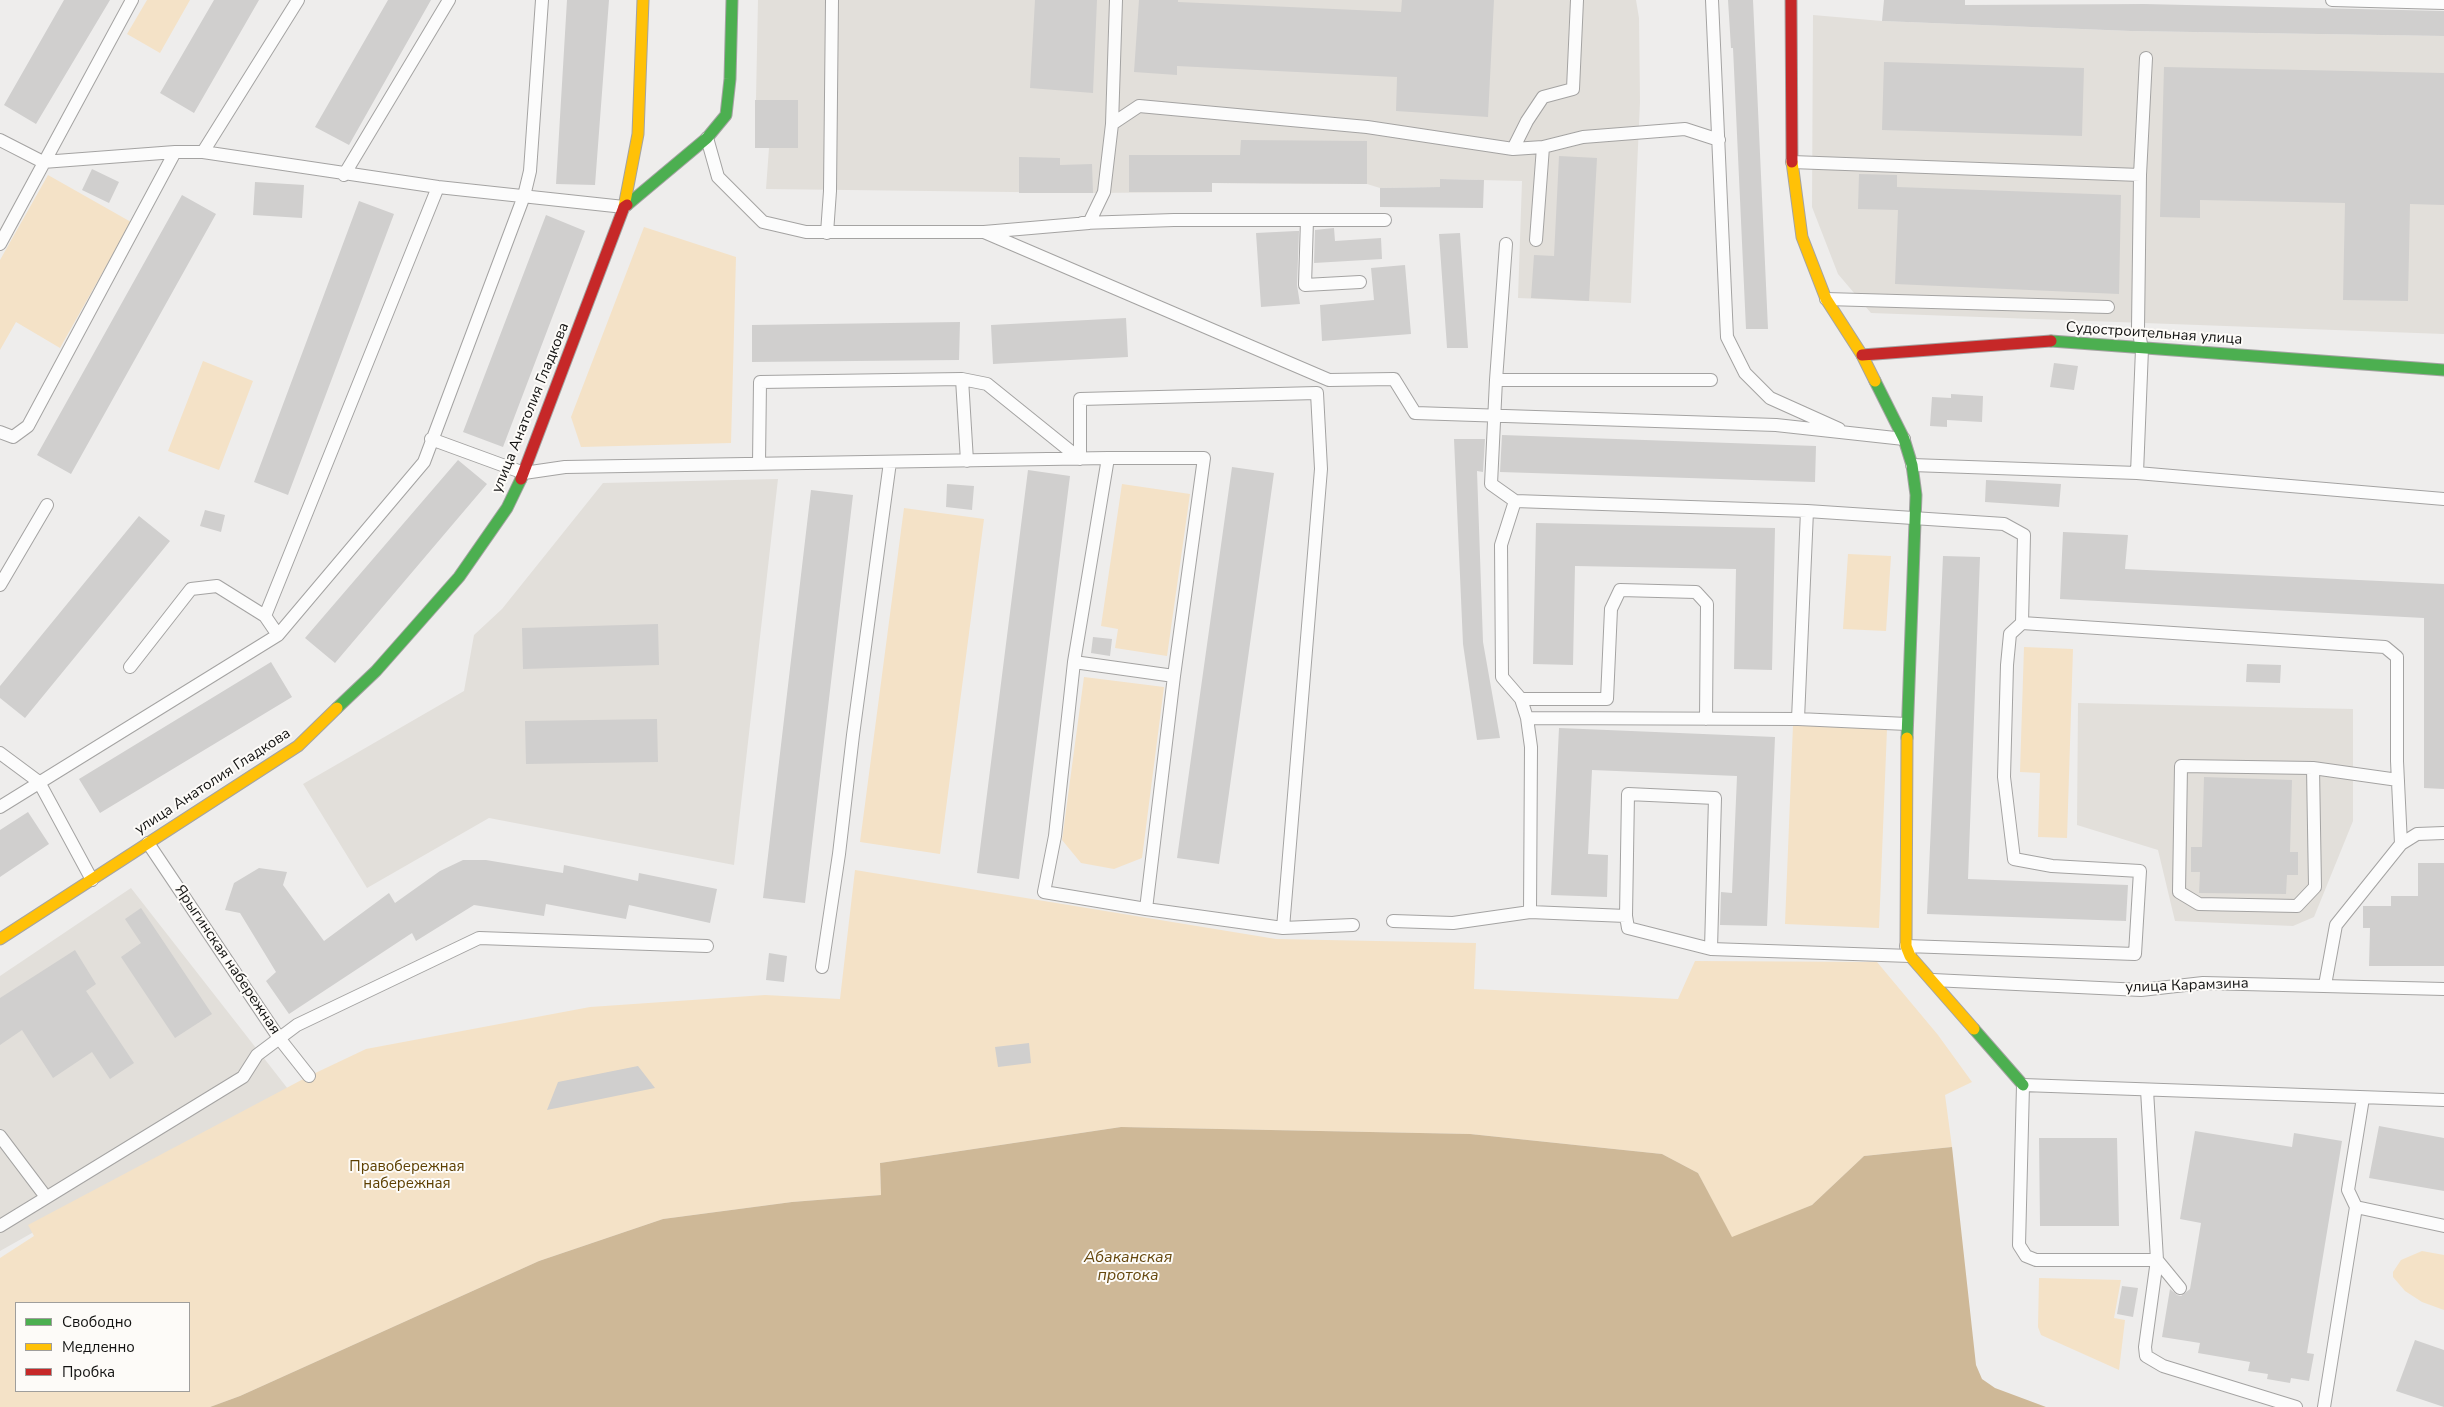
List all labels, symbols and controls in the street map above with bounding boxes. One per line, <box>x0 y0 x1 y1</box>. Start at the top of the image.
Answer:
street label: Судостроительная улица <box>2065 319 2243 349</box>
street label: улица Анатолия Гладкова <box>489 320 573 496</box>
street label: улица Анатолия Гладкова <box>132 725 294 839</box>
street label: Ярыгинская набережная <box>170 882 284 1038</box>
street label: улица Карамзина <box>2125 975 2249 997</box>
park label: Правобережная набережная <box>349 1158 465 1193</box>
water label: Абаканская протока <box>1084 1248 1172 1286</box>
legend <box>15 1302 190 1392</box>
text: Свободно <box>62 1312 132 1332</box>
text: Медленно <box>62 1337 135 1357</box>
text: Пробка <box>62 1362 115 1382</box>

